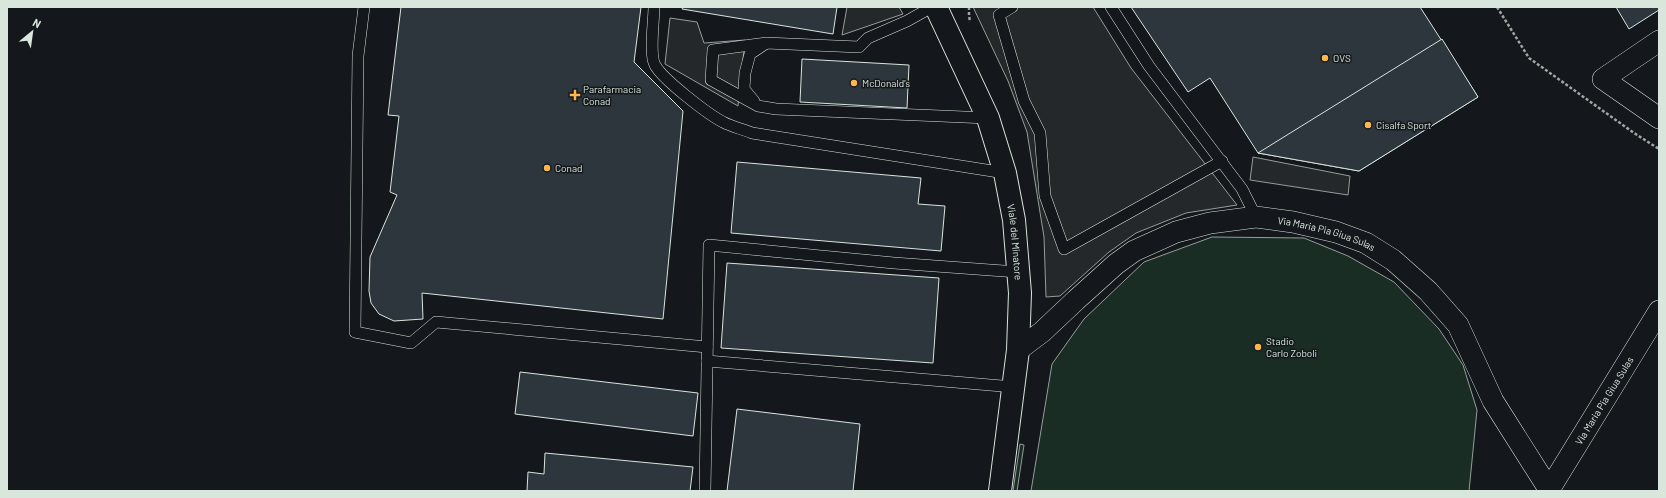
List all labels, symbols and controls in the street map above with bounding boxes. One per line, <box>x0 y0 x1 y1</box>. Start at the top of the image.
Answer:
north arrow <box>12 12 52 52</box>
text: N <box>31 15 43 30</box>
place label: OVS <box>1333 52 1351 64</box>
marker: OVS <box>1320 53 1330 63</box>
place label: McDonald's <box>862 77 910 89</box>
marker: McDonald's <box>849 78 859 88</box>
place label: Parafarmacia Conad <box>583 83 641 107</box>
marker: Parafarmacia Conad <box>570 90 580 100</box>
place label: Cisalfa Sport <box>1376 119 1432 131</box>
marker: Cisalfa Sport <box>1363 120 1373 130</box>
place label: Conad <box>555 162 582 174</box>
marker: Conad <box>542 163 552 173</box>
street label: Viale del Minatore <box>1005 203 1025 281</box>
street label: Via Maria Pia Giua Sulas <box>1277 214 1378 253</box>
place label: Stadio Carlo Zoboli <box>1266 335 1317 359</box>
marker: Stadio Carlo Zoboli <box>1253 342 1263 352</box>
street label: Via Maria Pia Giua Sulas <box>1572 354 1636 447</box>

